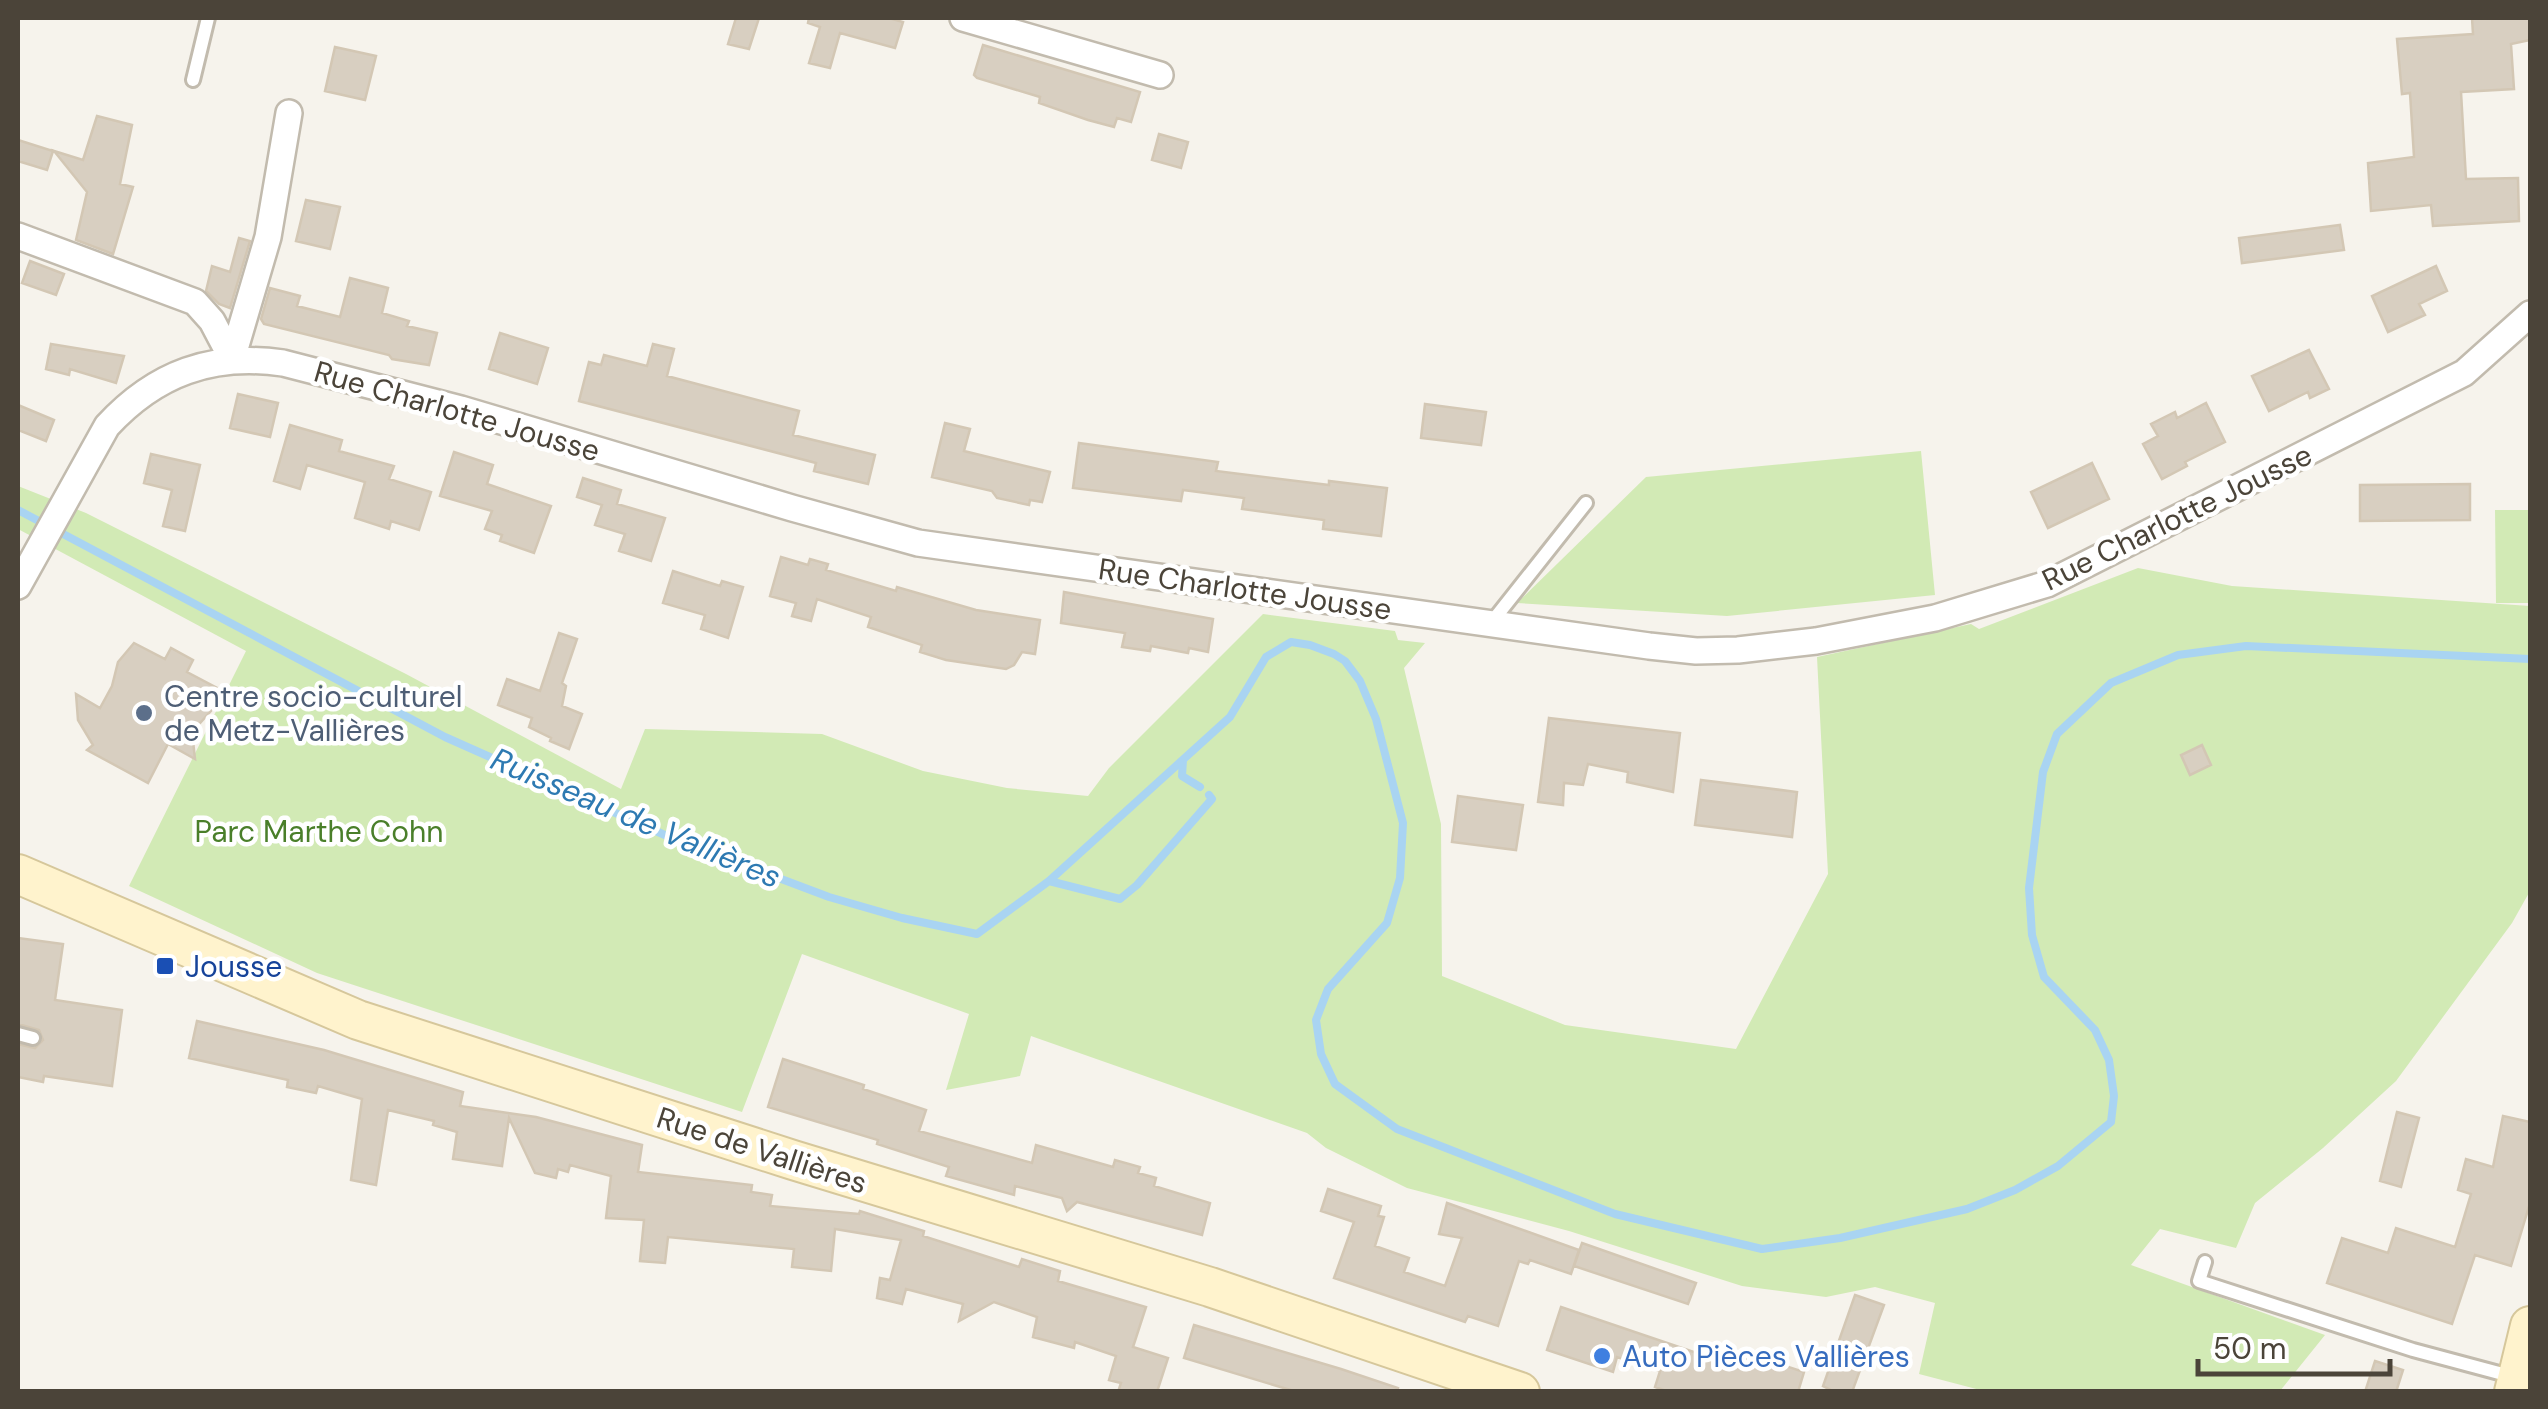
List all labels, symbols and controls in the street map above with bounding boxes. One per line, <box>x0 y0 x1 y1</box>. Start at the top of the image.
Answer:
street label: Rue Charlotte Jousse <box>310 352 604 470</box>
street label: Rue Charlotte Jousse <box>2036 435 2318 599</box>
street label: Rue Charlotte Jousse <box>1096 549 1394 629</box>
place label: Centre socio-culturel de Metz-Vallières <box>164 677 463 750</box>
marker: Centre socio-culturel de Metz-Vallières <box>133 702 155 724</box>
water label: Ruisseau de Vallières <box>485 738 787 898</box>
park label: Parc Marthe Cohn <box>194 812 444 851</box>
place label: Jousse <box>185 947 282 986</box>
marker: Jousse <box>154 955 176 977</box>
street label: Rue de Vallières <box>652 1098 872 1202</box>
scale bar <box>2198 1314 2390 1376</box>
text: 50 m <box>2213 1329 2287 1368</box>
place label: Auto Pièces Vallières <box>1622 1337 1910 1376</box>
marker: Auto Pièces Vallières <box>1591 1345 1613 1367</box>

